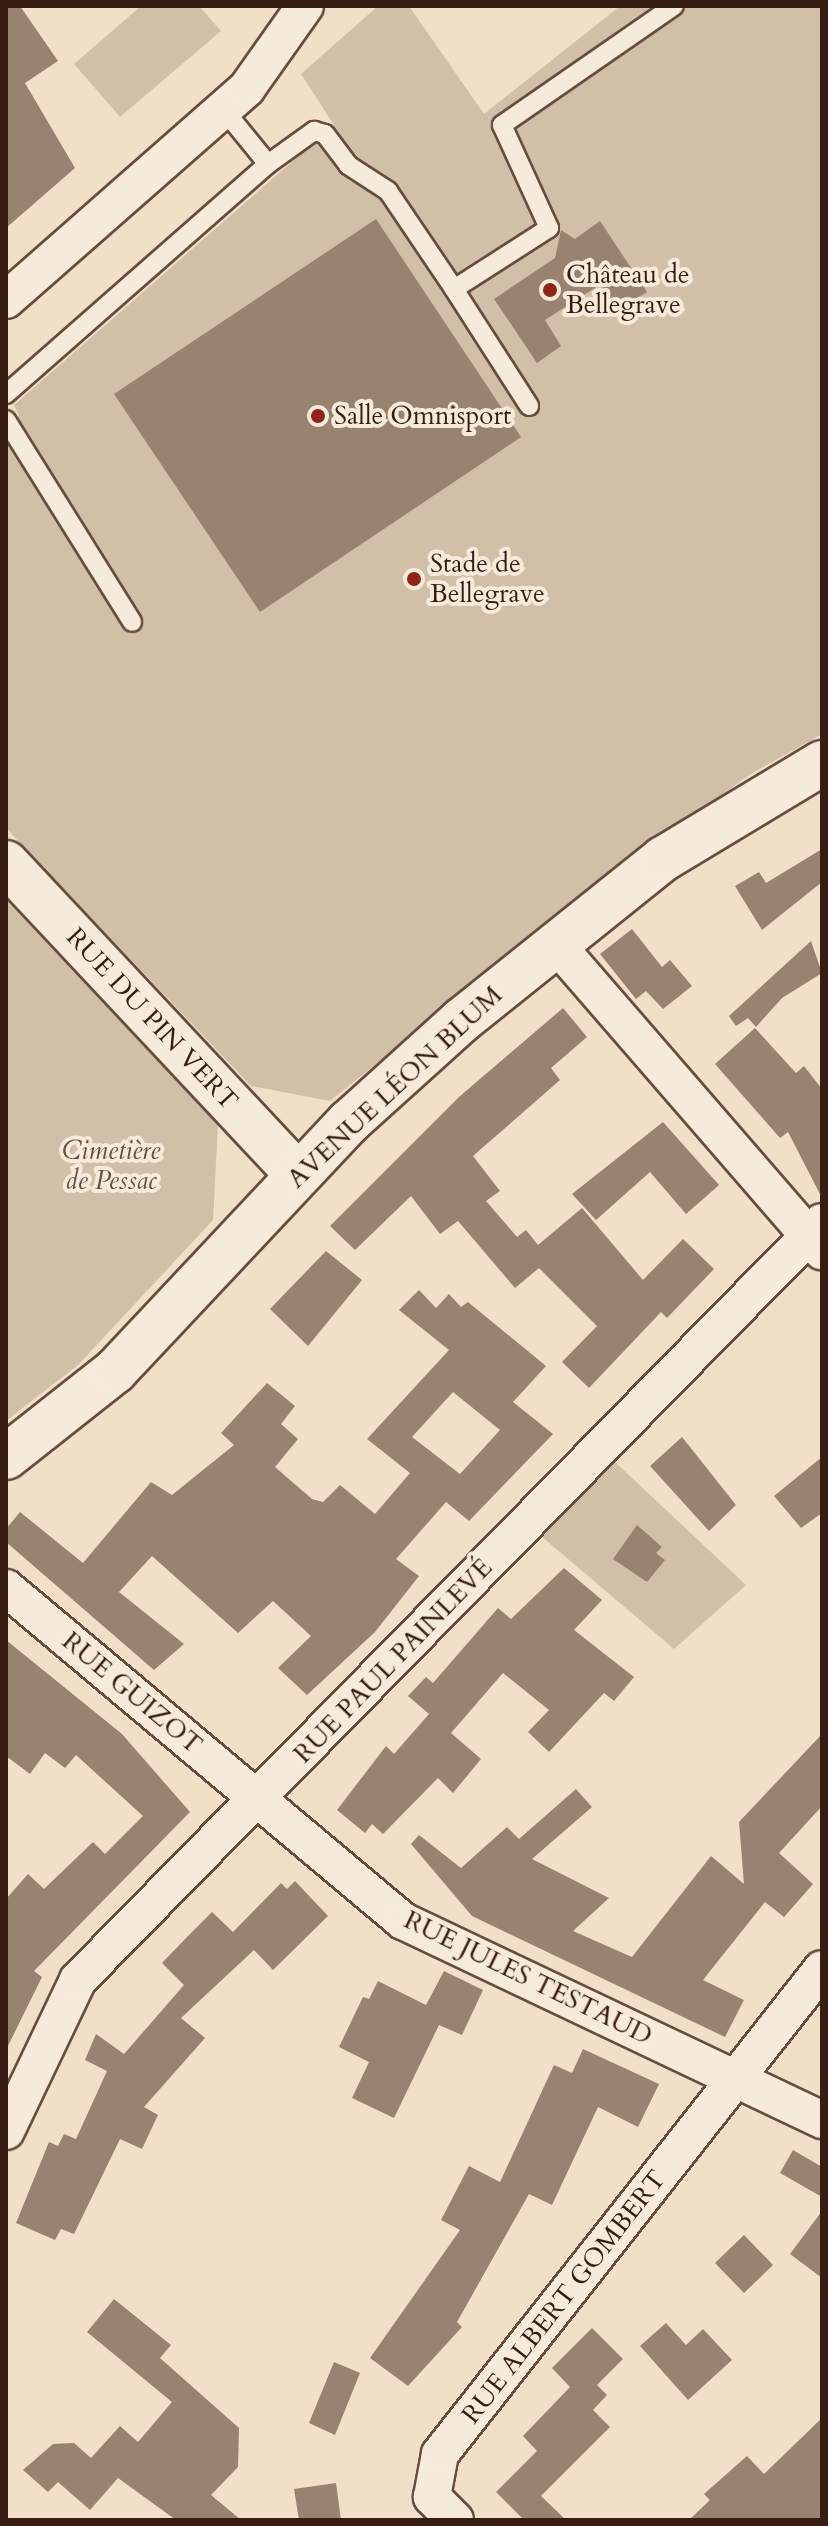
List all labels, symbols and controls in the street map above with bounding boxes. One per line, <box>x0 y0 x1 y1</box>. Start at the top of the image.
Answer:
place label: Château de Bellegrave <box>566 259 690 320</box>
marker: Château de Bellegrave <box>541 281 559 299</box>
place label: Salle Omnisport <box>334 400 511 432</box>
marker: Salle Omnisport <box>309 407 327 425</box>
place label: Stade de Bellegrave <box>430 548 545 610</box>
marker: Stade de Bellegrave <box>405 570 423 588</box>
street label: RUE DU PIN VERT <box>60 922 244 1116</box>
street label: AVENUE LÉON BLUM <box>281 979 509 1195</box>
park label: Cimetière de Pessac <box>62 1135 160 1196</box>
street label: RUE PAUL PAINLEVÉ <box>287 1552 499 1770</box>
street label: RUE GUIZOT <box>56 1625 208 1761</box>
street label: RUE JULES TESTAUD <box>399 1904 657 2052</box>
street label: RUE ALBERT GOMBERT <box>455 2164 673 2430</box>

